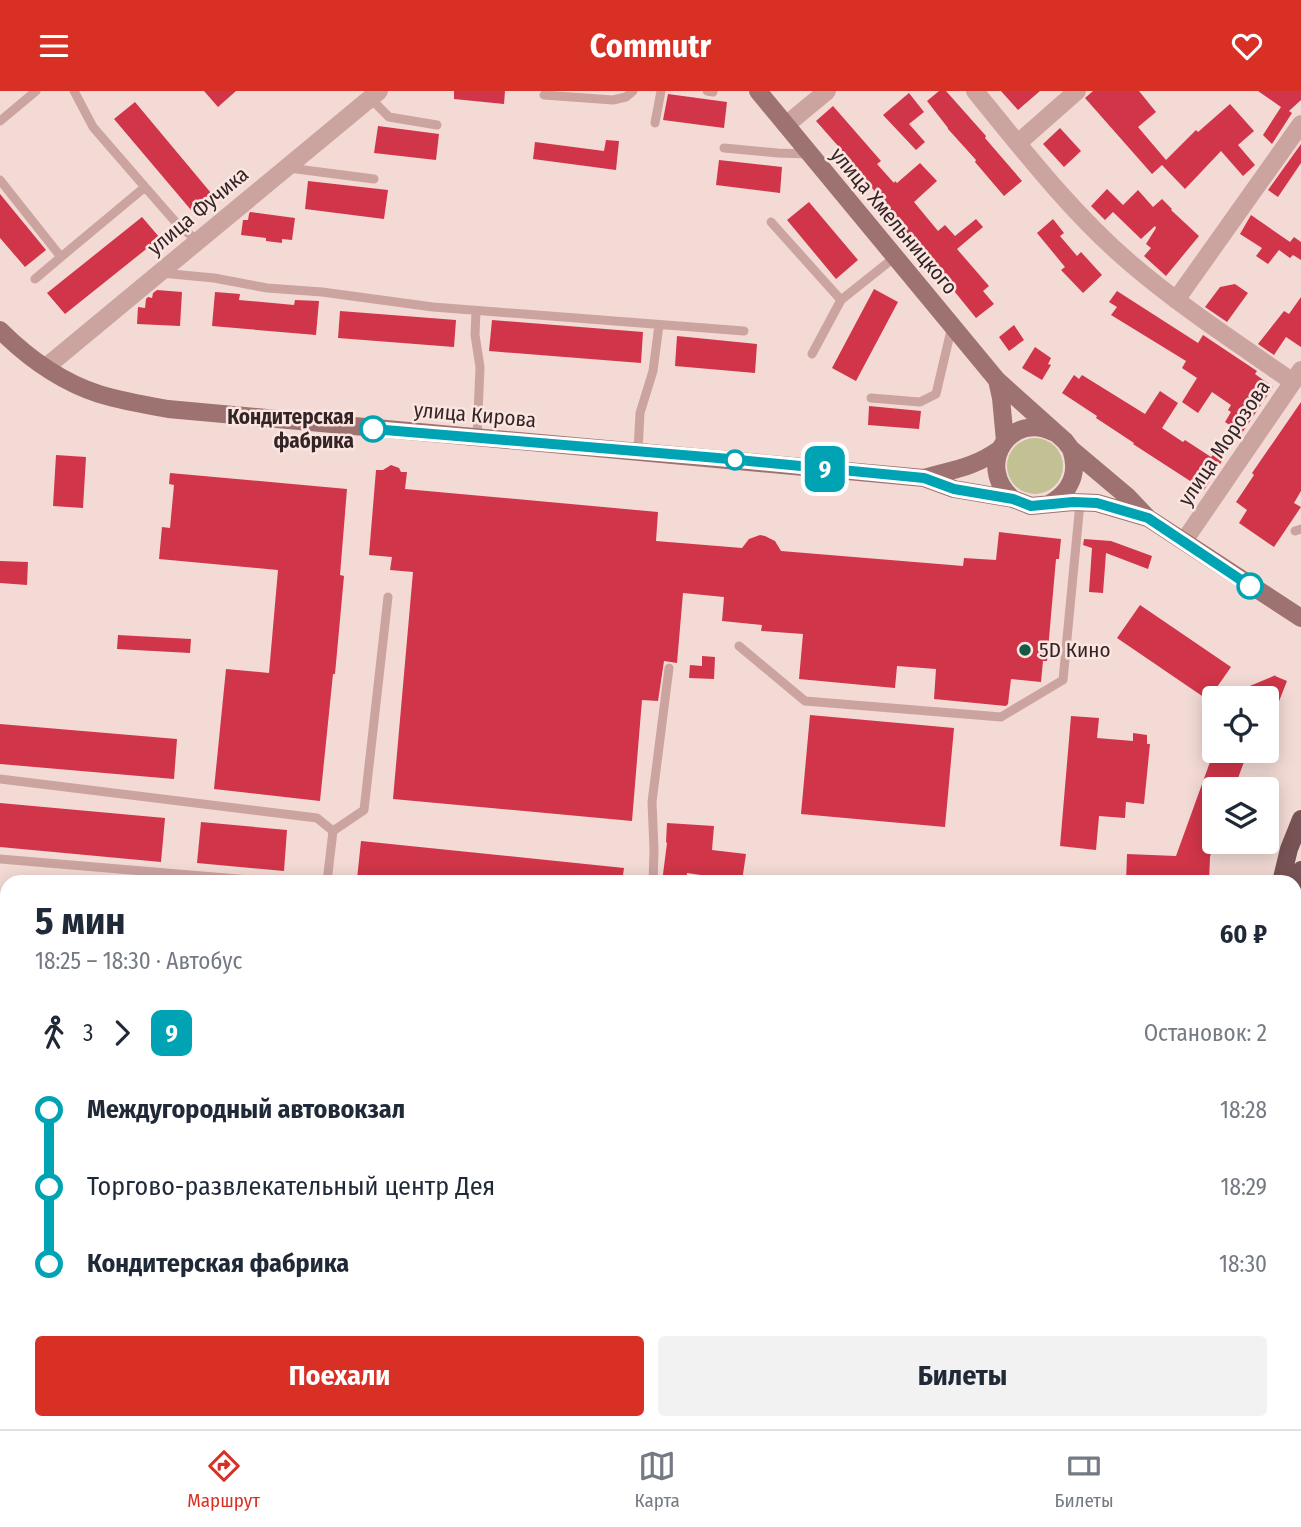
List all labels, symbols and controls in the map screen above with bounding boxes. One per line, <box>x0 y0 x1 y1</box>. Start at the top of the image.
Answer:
icon: menu <box>35 27 73 65</box>
text: Commutr <box>590 27 711 65</box>
icon: heart <box>1228 27 1266 65</box>
street label: улица Хмельницкого <box>825 142 963 300</box>
street label: улица Фучика <box>142 161 254 261</box>
street label: улица Морозова <box>1172 375 1276 511</box>
street label: улица Кирова <box>413 397 537 433</box>
place label: Кондитерская фабрика <box>227 404 354 454</box>
marker: Кондитерская фабрика <box>360 416 386 442</box>
line badge: 9 <box>802 446 848 492</box>
unlabelled marker <box>725 450 745 470</box>
text: 9 <box>819 455 831 483</box>
unlabelled marker <box>1237 573 1263 599</box>
place label: 5D Кино <box>1039 637 1111 663</box>
marker: 5D Кино <box>1017 642 1033 658</box>
map controls <box>1202 686 1279 854</box>
button: locate <box>1202 686 1279 763</box>
button: layers <box>1202 777 1279 854</box>
text: 5 мин <box>35 898 125 944</box>
text: 60 ₽ <box>1220 919 1267 950</box>
text: 18:25 – 18:30 · Автобус <box>35 947 242 975</box>
icon: walk <box>35 1014 73 1052</box>
icon: forward <box>103 1014 141 1052</box>
text: 3 <box>83 1019 93 1047</box>
text: 9 <box>165 1019 178 1047</box>
text: Остановок: 2 <box>1144 1019 1267 1047</box>
text: Междугородный автовокзал <box>87 1094 405 1125</box>
text: 18:28 <box>1220 1096 1267 1124</box>
text: Торгово-развлекательный центр Дея <box>87 1171 495 1202</box>
text: 18:29 <box>1220 1173 1267 1201</box>
text: Кондитерская фабрика <box>87 1248 349 1279</box>
text: 18:30 <box>1219 1250 1267 1278</box>
button: Поехали <box>35 1336 644 1416</box>
button: Билеты <box>658 1336 1267 1416</box>
tab: Маршрут <box>187 1447 260 1512</box>
tab: Карта <box>635 1447 680 1512</box>
tab: Билеты <box>1054 1447 1114 1512</box>

